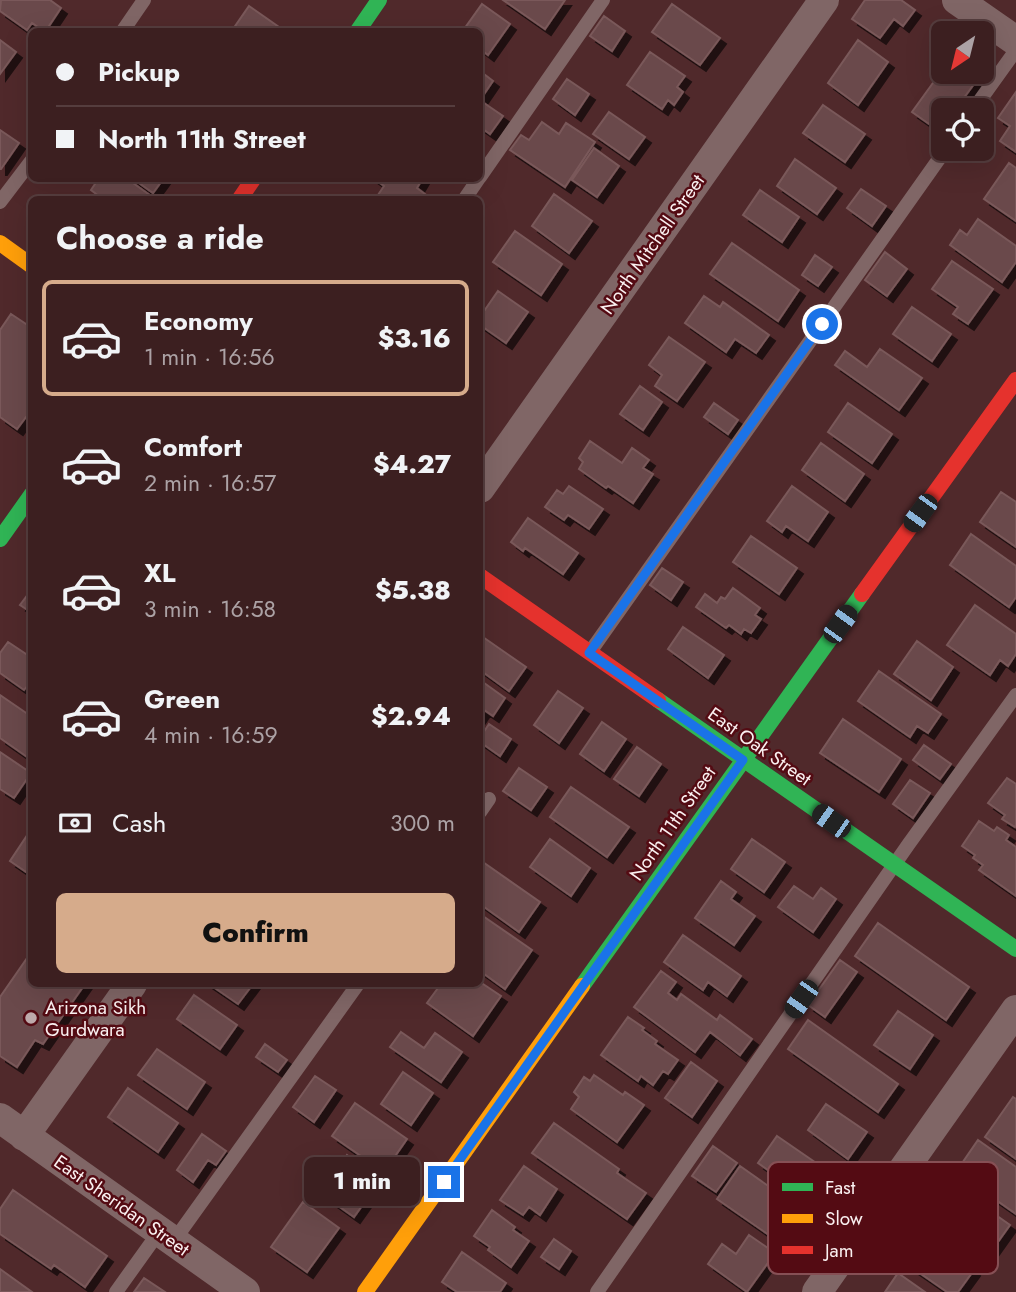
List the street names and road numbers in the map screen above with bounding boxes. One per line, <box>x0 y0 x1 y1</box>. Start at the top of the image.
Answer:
street label: North Mitchell Street <box>594 168 711 320</box>
street label: East Oak Street <box>702 701 817 792</box>
street label: North 11th Street <box>623 760 722 886</box>
street label: East Sheridan Street <box>48 1148 195 1263</box>

